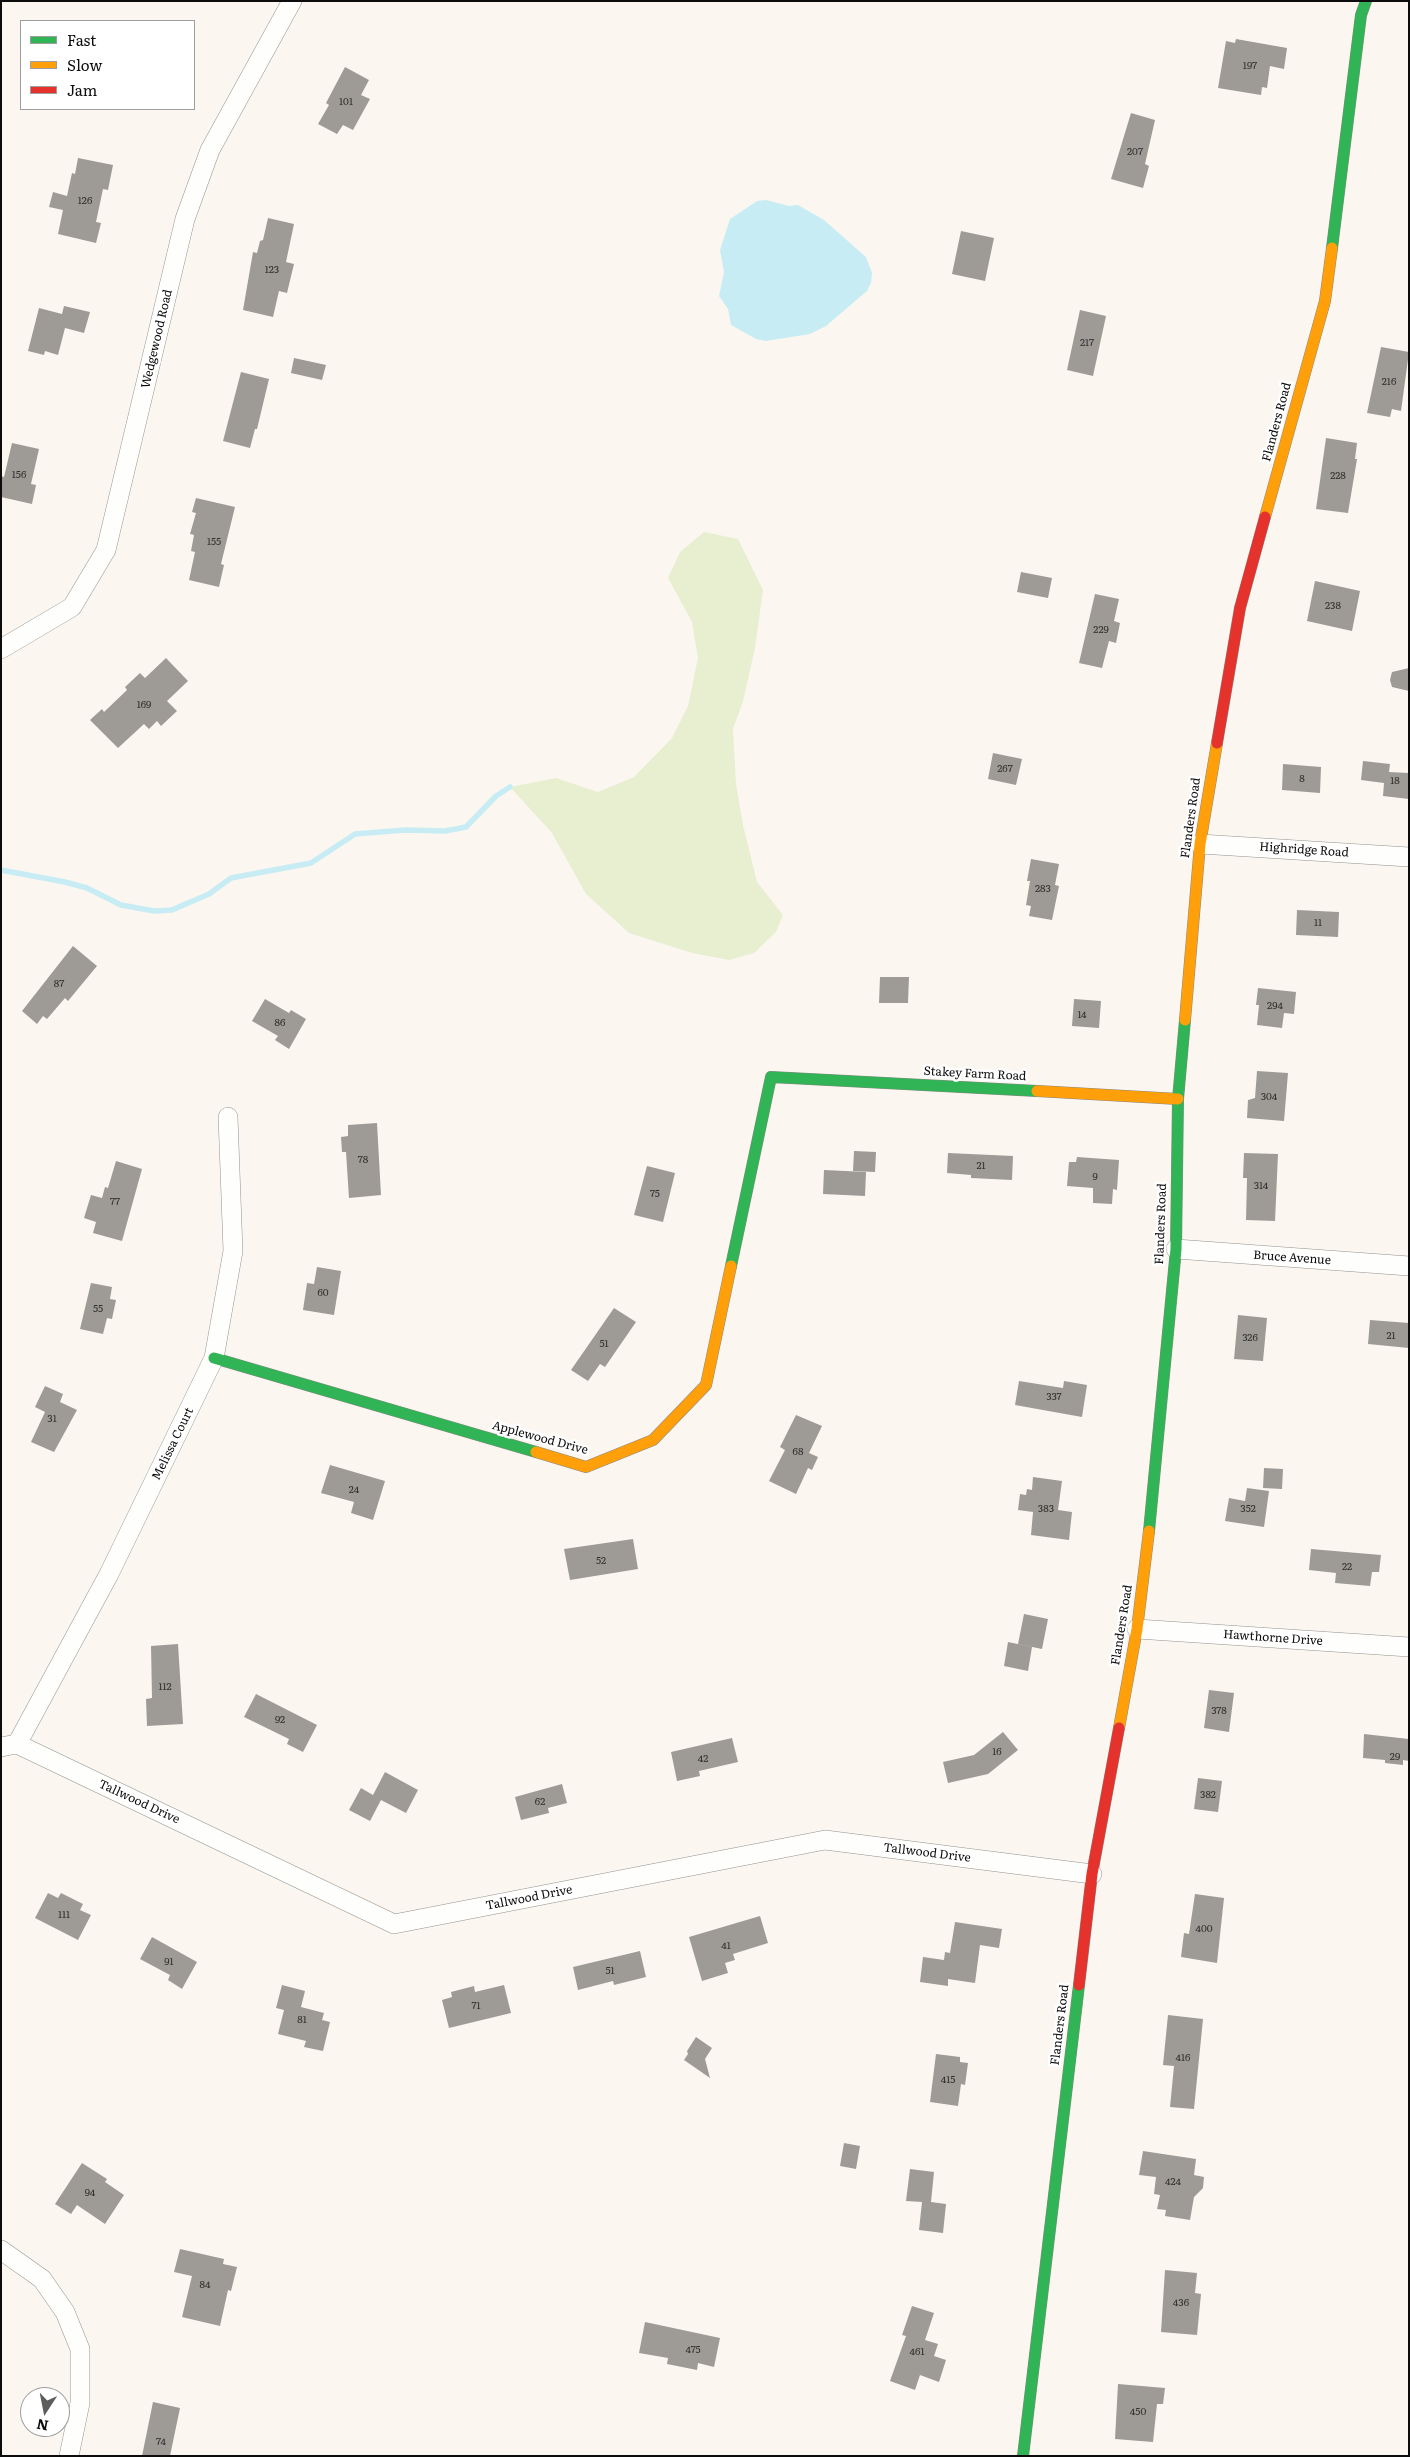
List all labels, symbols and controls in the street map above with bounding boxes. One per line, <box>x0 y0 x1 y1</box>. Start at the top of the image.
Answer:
legend <box>20 20 195 110</box>
text: Fast <box>67 28 96 51</box>
text: Slow <box>67 53 102 76</box>
house number: 197 <box>1243 60 1257 72</box>
text: Jam <box>67 78 97 101</box>
house number: 101 <box>339 96 353 108</box>
house number: 207 <box>1127 146 1143 158</box>
house number: 126 <box>78 195 92 207</box>
house number: 123 <box>265 264 279 276</box>
street label: Wedgewood Road <box>139 288 175 390</box>
house number: 217 <box>1080 337 1094 349</box>
house number: 216 <box>1382 376 1396 388</box>
street label: Flanders Road <box>1260 381 1294 463</box>
house number: 156 <box>12 469 26 481</box>
house number: 228 <box>1330 470 1346 482</box>
house number: 155 <box>207 536 221 548</box>
house number: 238 <box>1325 600 1341 612</box>
house number: 229 <box>1093 624 1109 636</box>
house number: 169 <box>137 699 151 711</box>
house number: 267 <box>997 763 1013 775</box>
house number: 8 <box>1299 773 1305 785</box>
house number: 18 <box>1390 775 1400 787</box>
street label: Flanders Road <box>1178 777 1204 859</box>
street label: Highridge Road <box>1259 840 1349 860</box>
house number: 283 <box>1035 883 1051 895</box>
house number: 11 <box>1314 917 1322 929</box>
house number: 87 <box>54 978 64 990</box>
house number: 294 <box>1267 1000 1283 1012</box>
house number: 14 <box>1077 1009 1087 1021</box>
house number: 86 <box>275 1017 285 1029</box>
street label: Stakey Farm Road <box>923 1064 1027 1084</box>
house number: 304 <box>1261 1091 1277 1103</box>
house number: 78 <box>358 1154 368 1166</box>
house number: 21 <box>976 1160 986 1172</box>
house number: 9 <box>1092 1171 1098 1183</box>
house number: 314 <box>1254 1180 1268 1192</box>
street label: Flanders Road <box>1152 1183 1170 1265</box>
house number: 75 <box>650 1188 660 1200</box>
house number: 77 <box>110 1196 120 1208</box>
street label: Bruce Avenue <box>1253 1248 1331 1268</box>
house number: 60 <box>317 1287 329 1299</box>
house number: 55 <box>93 1303 103 1315</box>
house number: 21 <box>1386 1330 1396 1342</box>
house number: 326 <box>1242 1332 1258 1344</box>
house number: 51 <box>599 1338 609 1350</box>
house number: 337 <box>1046 1391 1062 1403</box>
street label: Melissa Court <box>149 1405 197 1483</box>
house number: 31 <box>47 1413 57 1425</box>
street label: Applewood Drive <box>491 1418 589 1458</box>
house number: 68 <box>793 1446 803 1458</box>
house number: 24 <box>349 1484 359 1496</box>
house number: 383 <box>1038 1503 1054 1515</box>
house number: 352 <box>1240 1503 1256 1515</box>
house number: 52 <box>596 1555 606 1567</box>
house number: 22 <box>1342 1561 1352 1573</box>
street label: Flanders Road <box>1109 1584 1135 1666</box>
street label: Hawthorne Drive <box>1223 1627 1323 1649</box>
house number: 112 <box>158 1681 172 1693</box>
house number: 378 <box>1211 1705 1227 1717</box>
house number: 92 <box>275 1714 285 1726</box>
house number: 16 <box>992 1746 1002 1758</box>
house number: 29 <box>1390 1751 1400 1763</box>
house number: 42 <box>698 1753 708 1765</box>
street label: Tallwood Drive <box>96 1777 182 1827</box>
house number: 382 <box>1200 1789 1216 1801</box>
house number: 62 <box>535 1796 545 1808</box>
street label: Tallwood Drive <box>883 1841 971 1865</box>
street label: Tallwood Drive <box>485 1883 573 1913</box>
house number: 111 <box>58 1909 70 1921</box>
house number: 400 <box>1195 1923 1213 1935</box>
house number: 41 <box>721 1940 731 1952</box>
house number: 91 <box>164 1956 174 1968</box>
house number: 51 <box>605 1965 615 1977</box>
street label: Flanders Road <box>1048 1984 1072 2066</box>
house number: 71 <box>471 2000 481 2012</box>
house number: 81 <box>297 2014 307 2026</box>
house number: 416 <box>1176 2052 1190 2064</box>
house number: 415 <box>941 2074 955 2086</box>
house number: 424 <box>1165 2176 1181 2188</box>
house number: 94 <box>85 2187 95 2199</box>
house number: 84 <box>199 2279 211 2291</box>
house number: 436 <box>1173 2297 1189 2309</box>
house number: 475 <box>685 2344 701 2356</box>
house number: 461 <box>910 2346 924 2358</box>
north arrow <box>20 2387 70 2437</box>
house number: 450 <box>1130 2406 1146 2418</box>
text: N <box>35 2415 50 2437</box>
house number: 74 <box>156 2436 166 2448</box>

